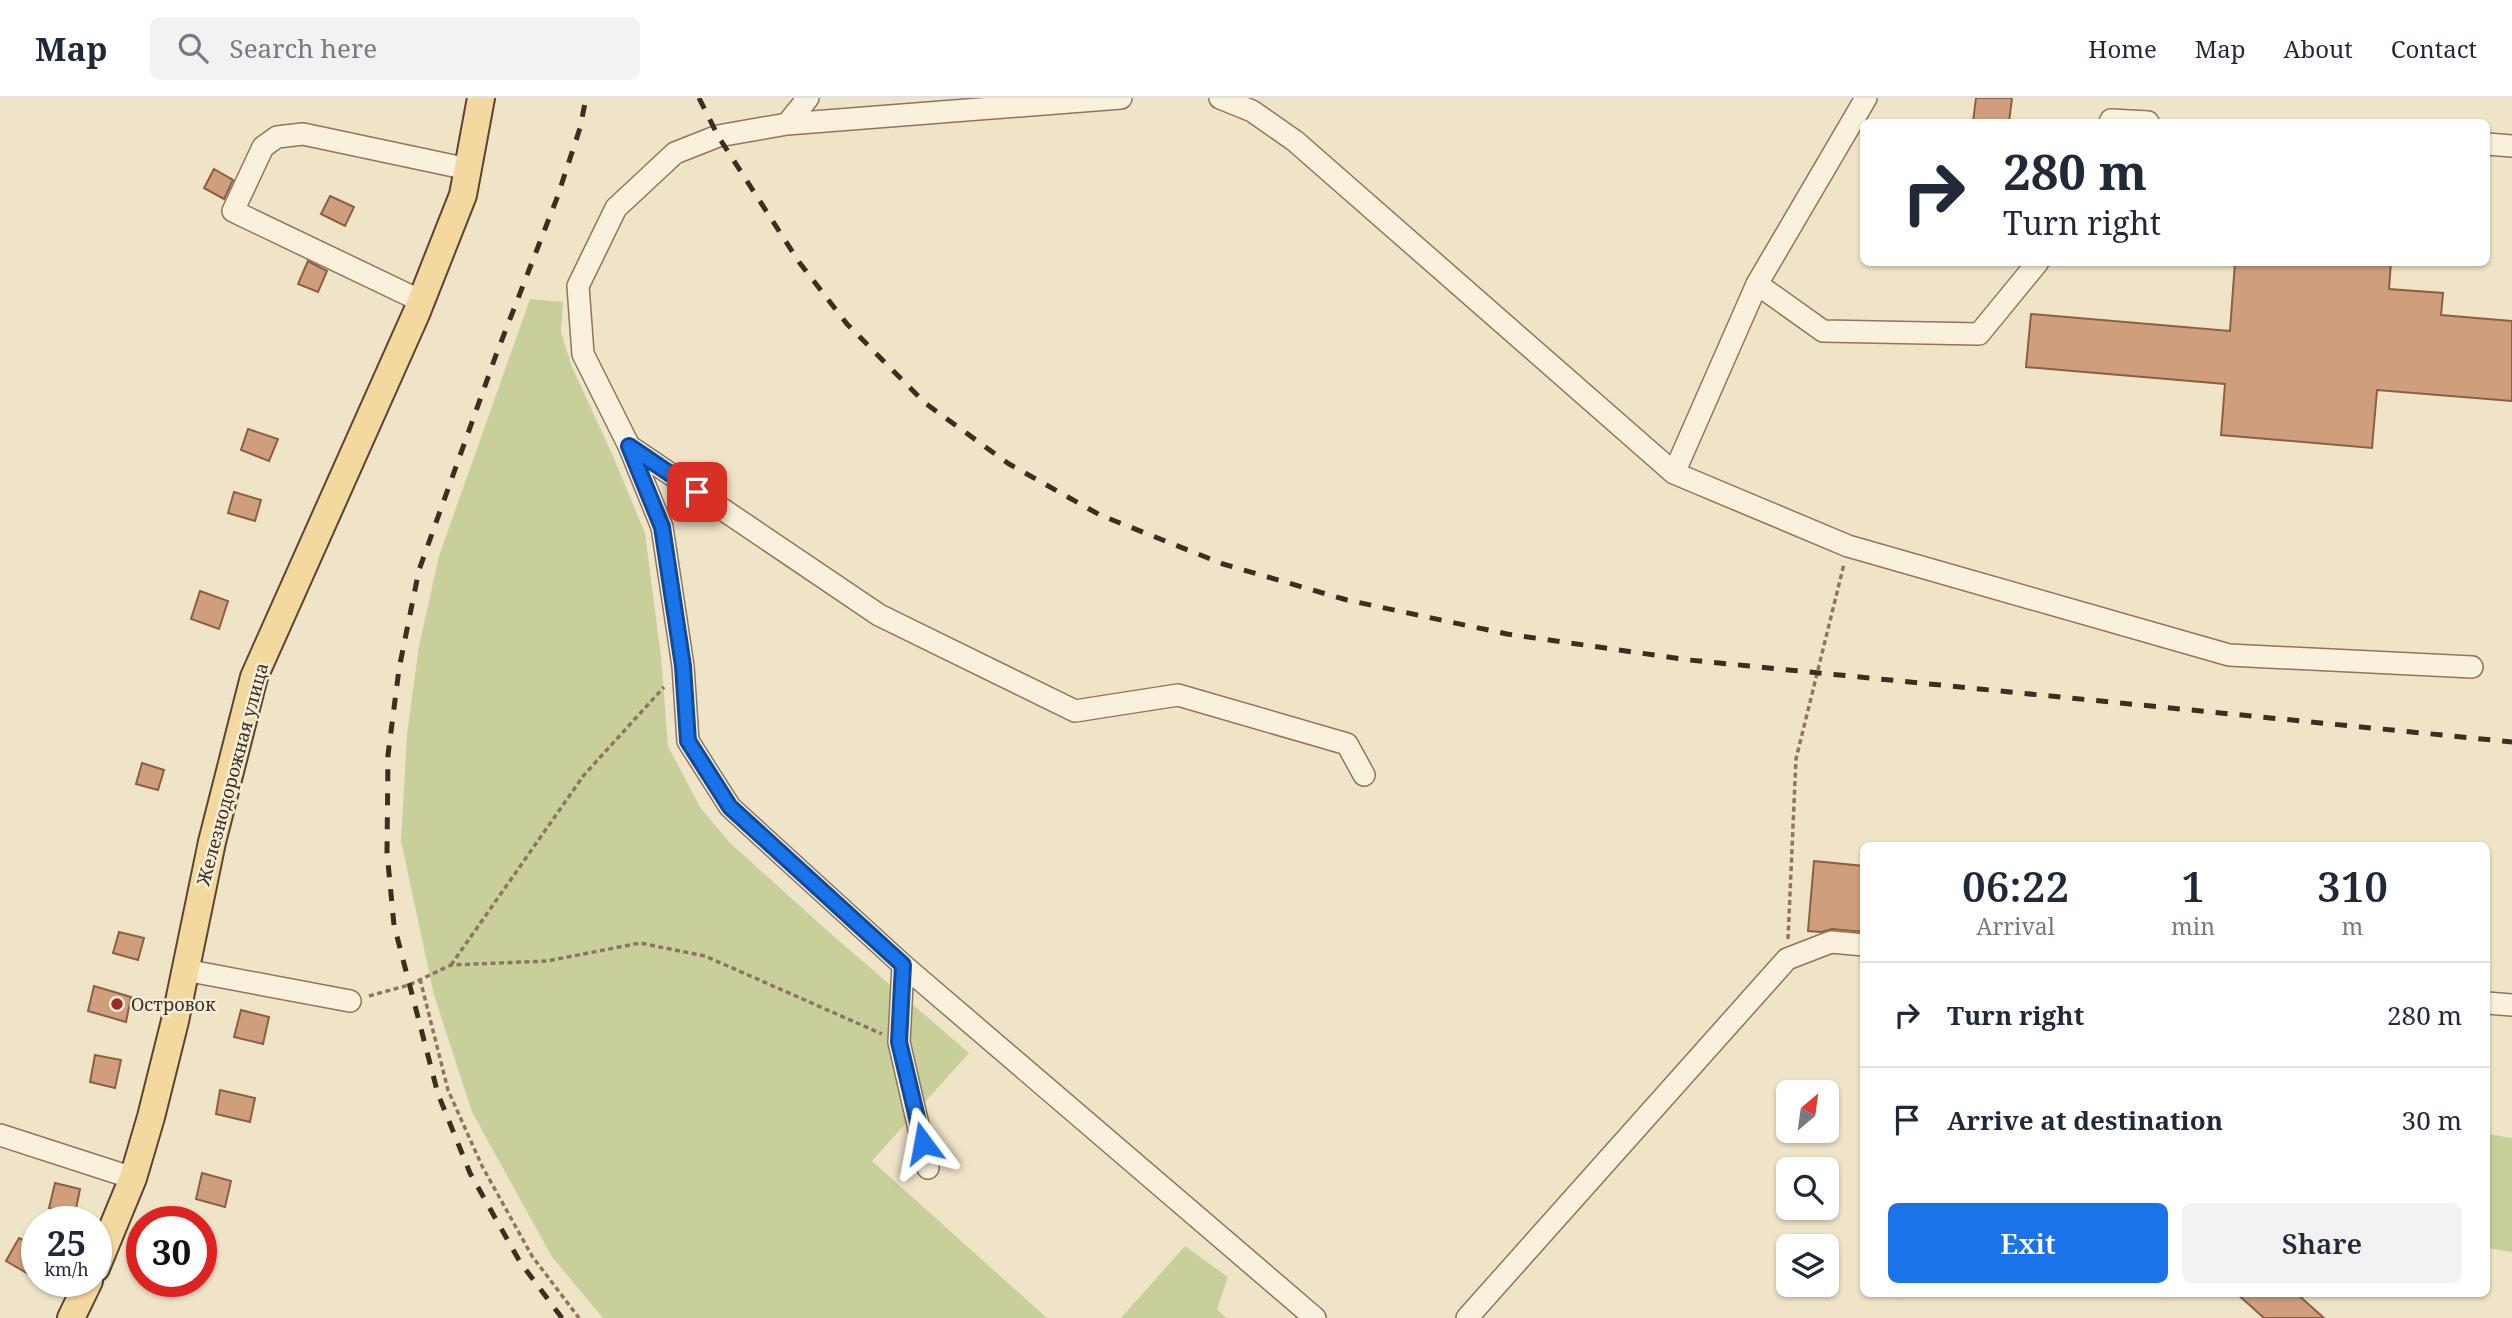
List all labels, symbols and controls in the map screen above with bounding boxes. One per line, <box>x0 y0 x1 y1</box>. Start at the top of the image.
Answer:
search box <box>150 17 640 80</box>
text: Map <box>35 26 108 71</box>
icon: search <box>174 29 212 67</box>
text: Search here <box>230 30 377 66</box>
text: Home <box>2088 32 2157 65</box>
text: Map <box>2195 32 2246 65</box>
text: About <box>2284 32 2353 65</box>
text: Contact <box>2391 32 2477 65</box>
text: 280 m <box>2003 138 2147 204</box>
icon: right <box>1888 147 1979 238</box>
text: Turn right <box>2003 201 2161 244</box>
pin <box>667 462 727 522</box>
icon: arrive <box>678 473 716 511</box>
street label: Железнодорожная улица <box>190 660 273 889</box>
text: 06:22 <box>1962 857 2069 914</box>
text: 1 <box>2181 857 2205 914</box>
text: 310 <box>2317 857 2388 914</box>
text: Arrival <box>1976 910 2055 942</box>
text: min <box>2171 910 2215 942</box>
text: m <box>2342 910 2363 942</box>
place label: Островок <box>131 992 216 1016</box>
marker: Островок <box>109 996 125 1012</box>
icon: right <box>1888 996 1926 1034</box>
text: Turn right <box>1947 997 2084 1033</box>
text: 280 m <box>2387 997 2462 1033</box>
north arrow <box>1776 1080 1839 1143</box>
map controls <box>1776 1080 1839 1297</box>
icon: arrive <box>1888 1101 1926 1139</box>
text: Arrive at destination <box>1947 1102 2223 1138</box>
text: 30 m <box>2402 1102 2462 1138</box>
position arrow <box>886 1106 960 1180</box>
button: search <box>1776 1157 1839 1220</box>
button: Exit <box>1888 1203 2168 1283</box>
button: Share <box>2182 1203 2462 1283</box>
speed limit sign: 30 <box>126 1206 217 1297</box>
text: 25 <box>47 1219 86 1266</box>
button: layers <box>1776 1234 1839 1297</box>
text: km/h <box>44 1257 89 1281</box>

